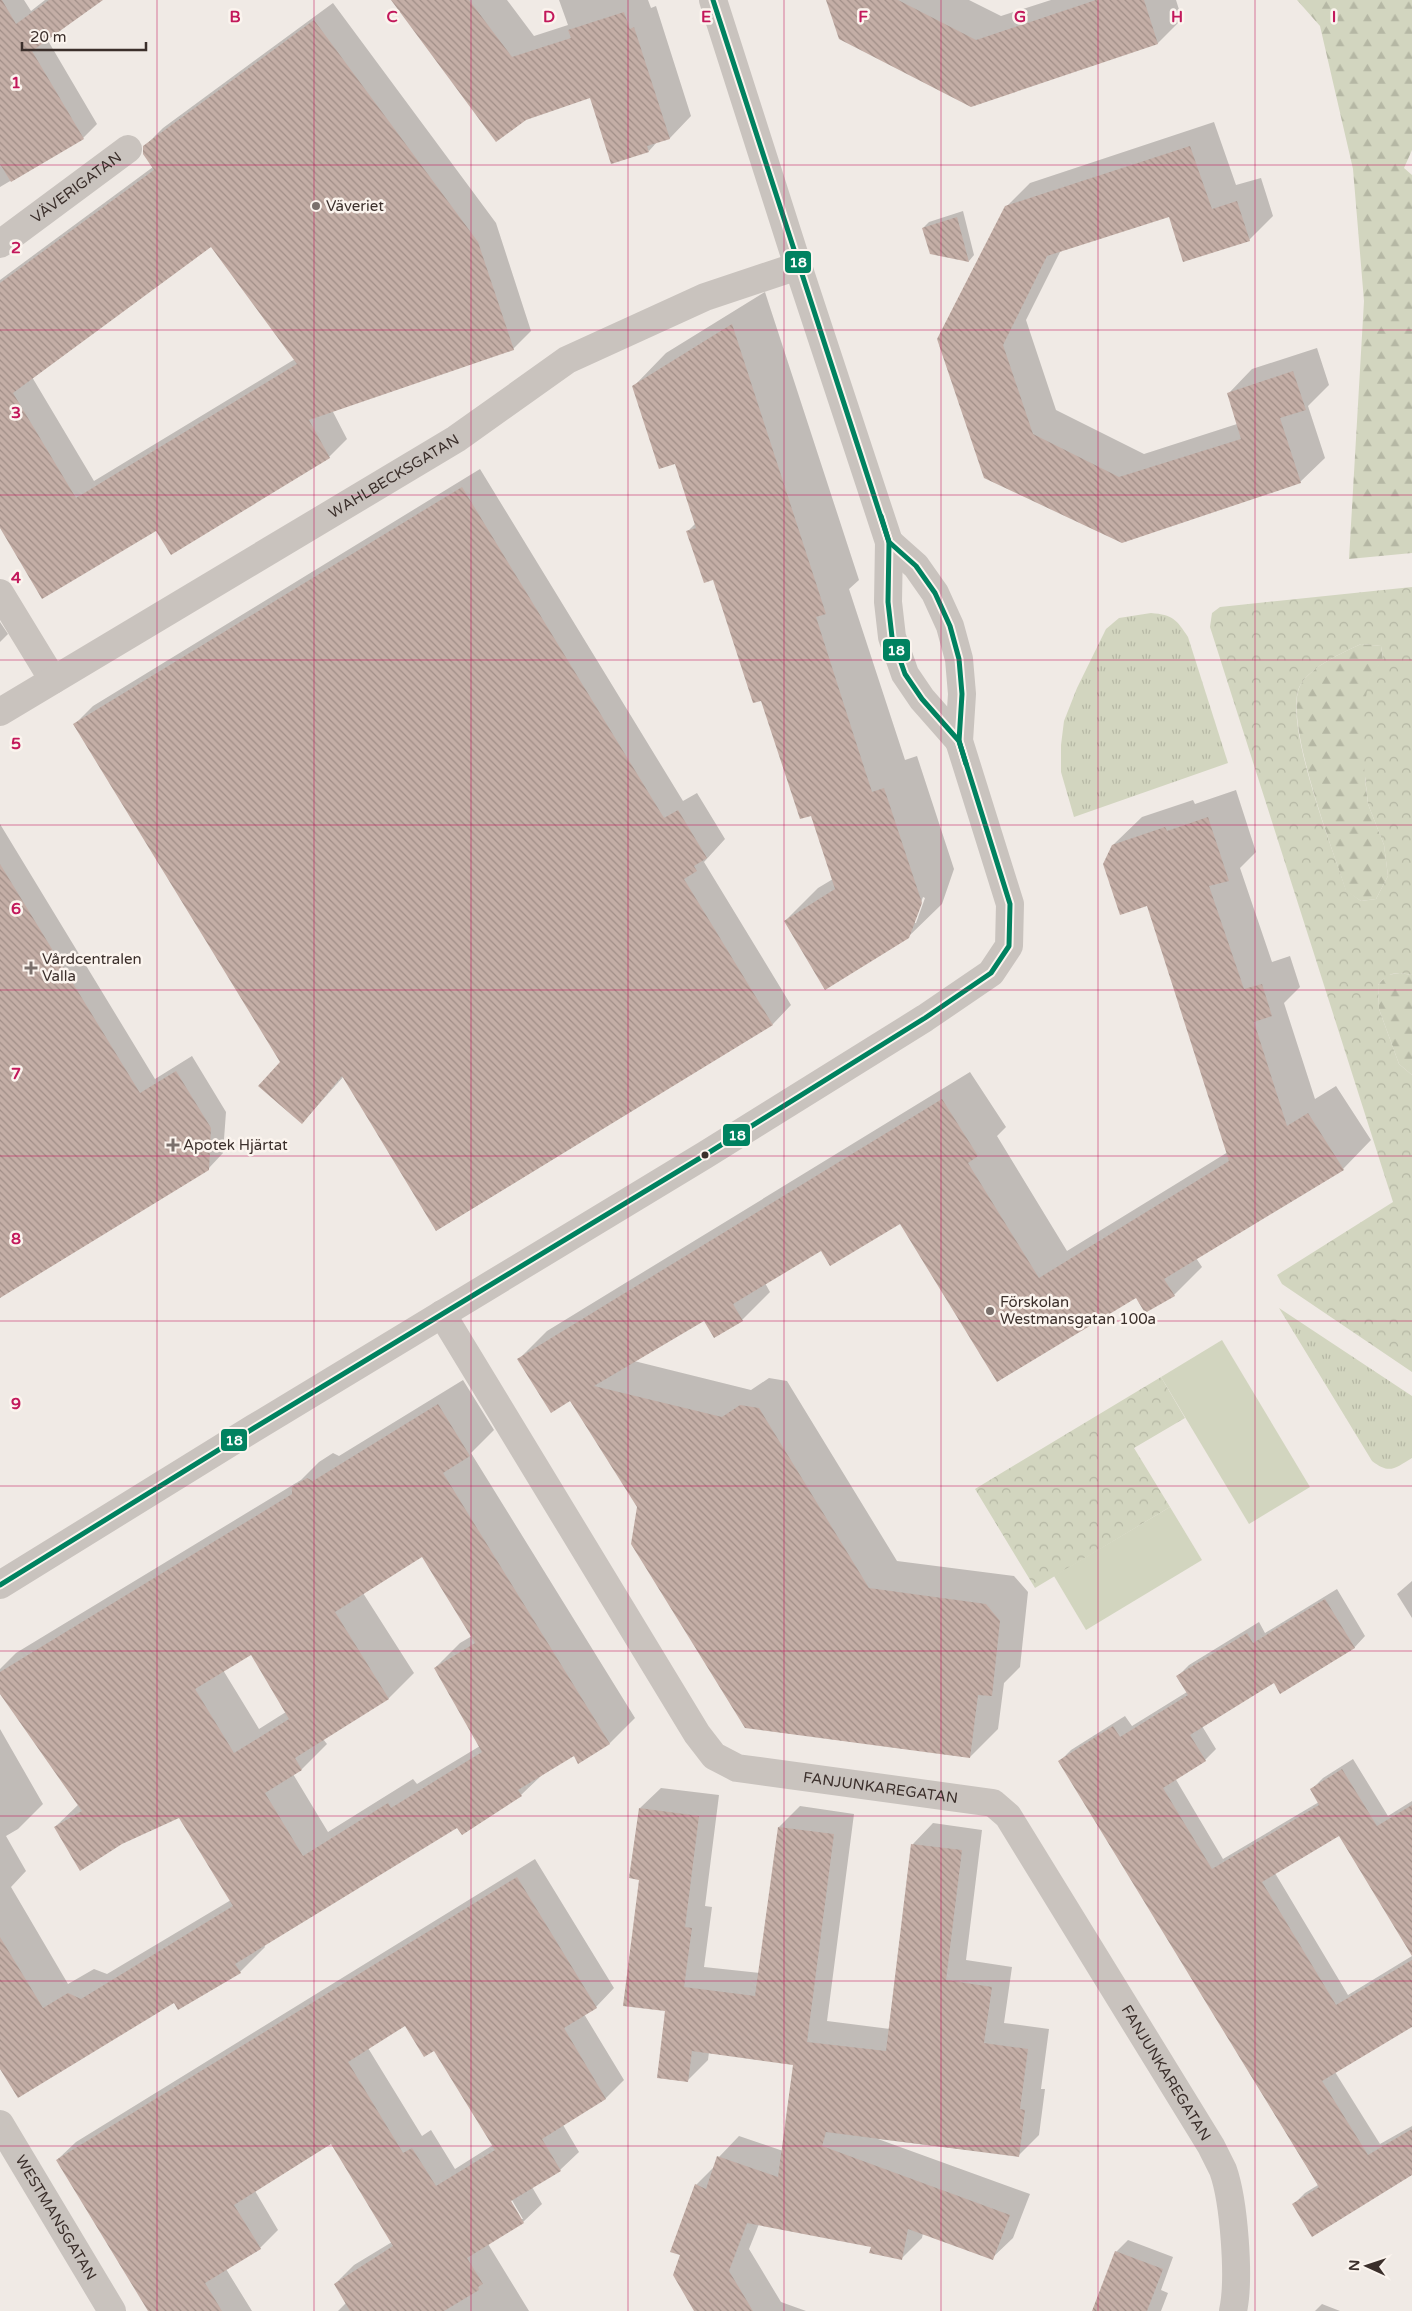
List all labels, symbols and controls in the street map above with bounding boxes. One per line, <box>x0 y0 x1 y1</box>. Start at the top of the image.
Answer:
text: B <box>229 7 241 27</box>
text: C <box>386 7 398 27</box>
text: D <box>543 7 555 27</box>
text: E <box>701 7 711 27</box>
text: F <box>858 7 868 27</box>
text: G <box>1014 7 1026 27</box>
text: H <box>1171 7 1183 27</box>
text: I <box>1332 7 1336 27</box>
scale bar <box>22 20 146 52</box>
text: 20 m <box>30 28 67 46</box>
text: 1 <box>11 73 21 93</box>
street label: VÄVERIGATAN <box>27 148 125 227</box>
place label: Väveriet <box>326 197 384 215</box>
marker: Väveriet <box>310 200 322 212</box>
text: 2 <box>11 238 21 258</box>
line badge: 18 <box>784 250 812 274</box>
text: 18 <box>789 254 807 271</box>
text: 3 <box>11 403 21 423</box>
street label: WAHLBECKSGATAN <box>325 430 462 522</box>
text: 4 <box>11 568 21 588</box>
line badge: 18 <box>882 638 911 662</box>
text: 18 <box>887 642 905 659</box>
text: 5 <box>11 734 21 754</box>
text: 6 <box>11 899 21 919</box>
place label: Vårdcentralen Valla <box>42 950 142 985</box>
marker: Vårdcentralen Valla <box>24 961 38 975</box>
text: 7 <box>11 1064 21 1084</box>
line badge: 18 <box>722 1123 751 1147</box>
text: 18 <box>728 1127 746 1144</box>
place label: Apotek Hjärtat <box>183 1136 288 1154</box>
marker: Apotek Hjärtat <box>167 1139 179 1151</box>
unlabelled marker <box>700 1150 710 1160</box>
text: 8 <box>11 1229 21 1249</box>
place label: Förskolan Westmansgatan 100a <box>1000 1293 1156 1328</box>
marker: Förskolan Westmansgatan 100a <box>984 1305 996 1317</box>
text: 9 <box>11 1394 21 1414</box>
line badge: 18 <box>220 1428 248 1452</box>
text: 18 <box>225 1432 243 1449</box>
street label: FANJUNKAREGATAN <box>802 1768 959 1807</box>
street label: FANJUNKAREGATAN <box>1117 2002 1215 2144</box>
street label: WESTMANSGATAN <box>12 2152 100 2283</box>
north arrow <box>1342 2241 1392 2291</box>
text: N <box>1346 2259 1363 2271</box>

